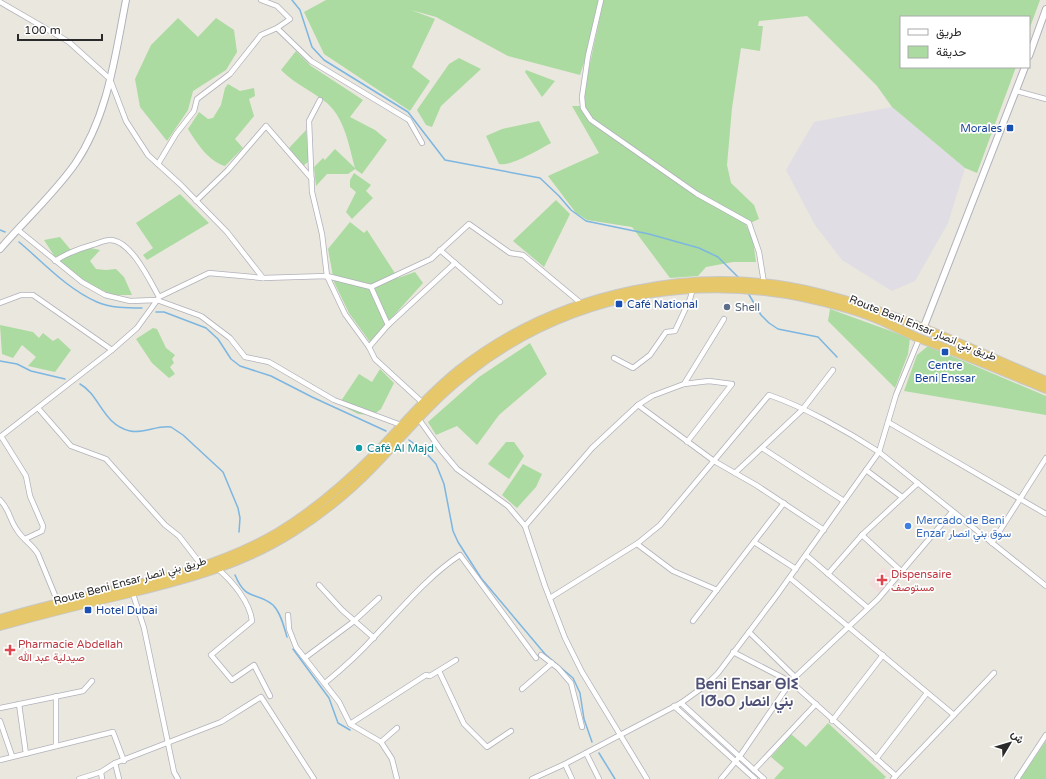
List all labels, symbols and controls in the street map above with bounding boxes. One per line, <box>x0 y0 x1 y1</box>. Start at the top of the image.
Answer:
scale bar <box>18 16 102 42</box>
legend <box>900 16 1030 68</box>
text: 100 m <box>24 23 61 37</box>
text: طريق <box>936 25 962 40</box>
text: حديقة <box>936 45 966 59</box>
place label: Morales <box>960 122 1002 135</box>
marker: Morales <box>1005 123 1015 133</box>
street label: Route Beni Ensar طريق بني انصار <box>846 292 999 366</box>
place label: Café National <box>627 298 698 311</box>
marker: Café National <box>614 299 624 309</box>
place label: Shell <box>735 301 760 314</box>
marker: Shell <box>722 302 732 312</box>
marker: Centre Beni Enssar <box>940 347 950 357</box>
place label: Centre Beni Enssar <box>915 359 976 385</box>
place label: Café Al Majd <box>367 442 434 455</box>
marker: Café Al Majd <box>354 443 364 453</box>
place label: Mercado de Beni Enzar سوق بني انصار <box>916 514 1011 543</box>
marker: Mercado de Beni Enzar سوق بني انصار <box>903 521 913 531</box>
street label: Route Beni Ensar طريق بني انصار <box>52 554 209 611</box>
place label: Dispensaire مستوصف <box>891 568 952 594</box>
marker: Dispensaire مستوصف <box>876 574 888 586</box>
place label: Hotel Dubai <box>96 604 157 617</box>
marker: Hotel Dubai <box>83 605 93 615</box>
place label: Pharmacie Abdellah صيدلية عبد الله <box>18 638 123 664</box>
marker: Pharmacie Abdellah صيدلية عبد الله <box>5 645 15 655</box>
district label: Beni Ensar ⴱⵏⵉ ⵏⵚⴰⵔ بني انصار <box>695 675 799 714</box>
north arrow <box>990 723 1030 763</box>
text: ش <box>1008 728 1027 746</box>

